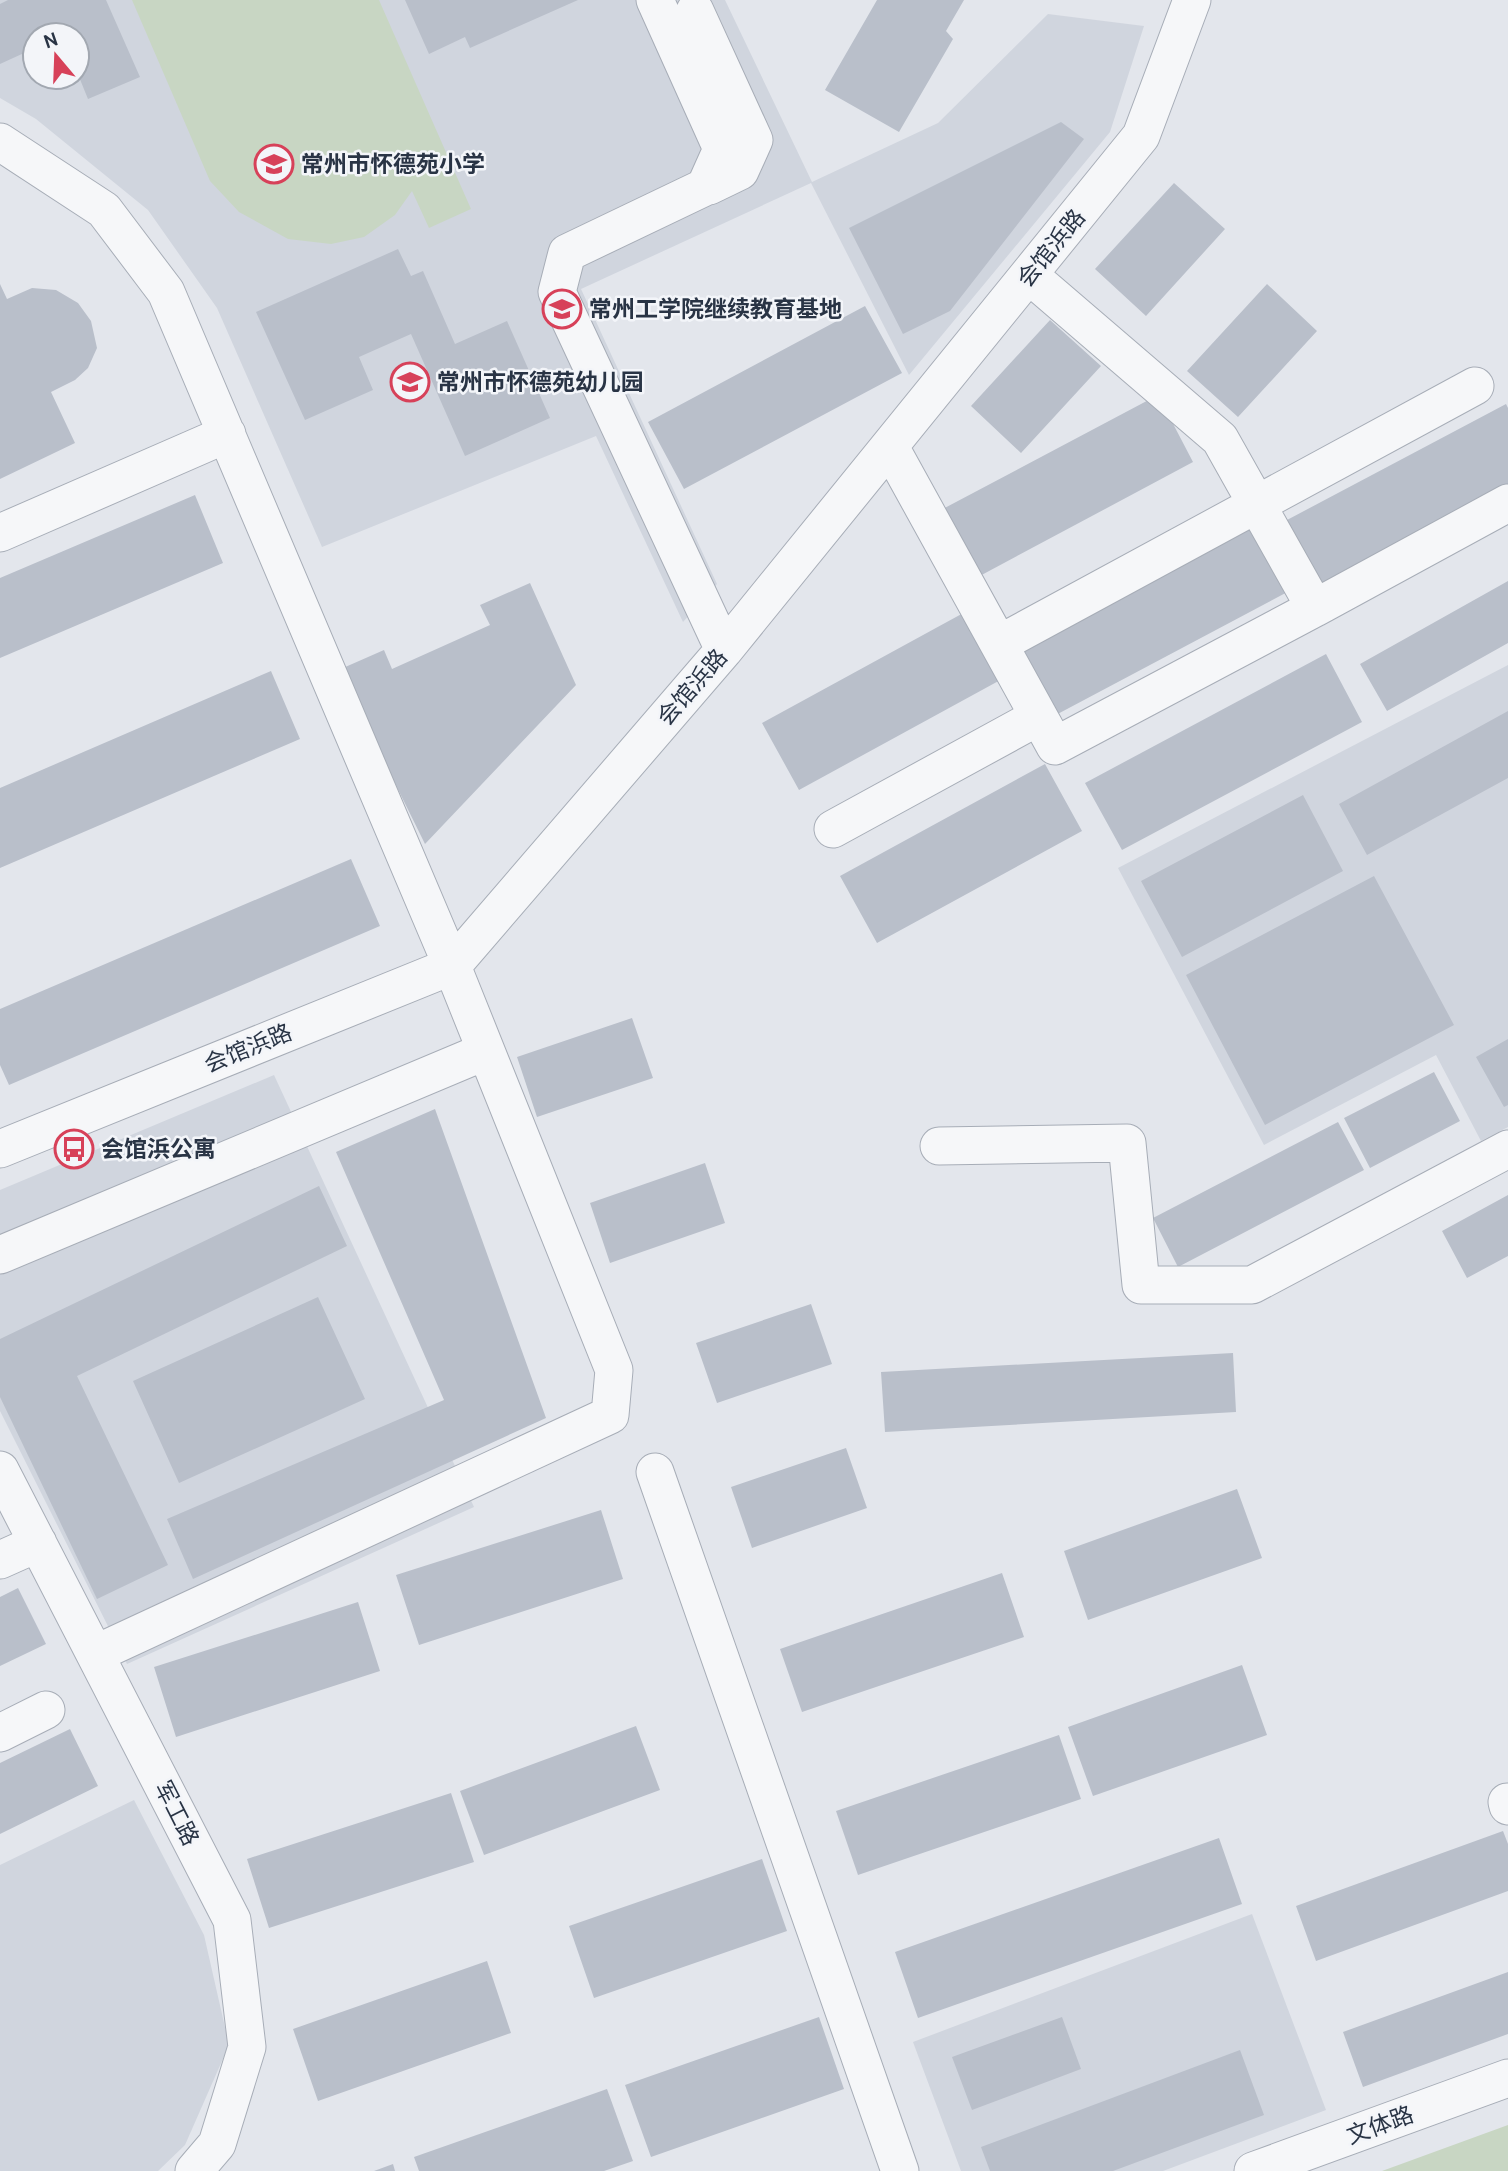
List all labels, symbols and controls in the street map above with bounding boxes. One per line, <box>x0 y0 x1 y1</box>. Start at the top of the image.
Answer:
north arrow <box>21 21 91 91</box>
text: N <box>41 27 61 53</box>
school or university icon: 常州市怀德苑小学 <box>253 143 295 185</box>
place label: 常州市怀德苑小学 <box>301 150 485 178</box>
street label: 会馆浜路 <box>1011 203 1091 293</box>
school or university icon: 常州工学院继续教育基地 <box>541 288 583 330</box>
place label: 常州工学院继续教育基地 <box>589 295 842 323</box>
school or university icon: 常州市怀德苑幼儿园 <box>389 361 431 403</box>
place label: 常州市怀德苑幼儿园 <box>437 368 644 396</box>
street label: 会馆浜路 <box>651 643 733 731</box>
street label: 会馆浜路 <box>200 1018 296 1078</box>
bus stop icon: 会馆浜公寓 <box>53 1128 95 1170</box>
place label: 会馆浜公寓 <box>101 1135 216 1163</box>
street label: 军工路 <box>149 1776 205 1850</box>
street label: 文体路 <box>1343 2100 1417 2150</box>

